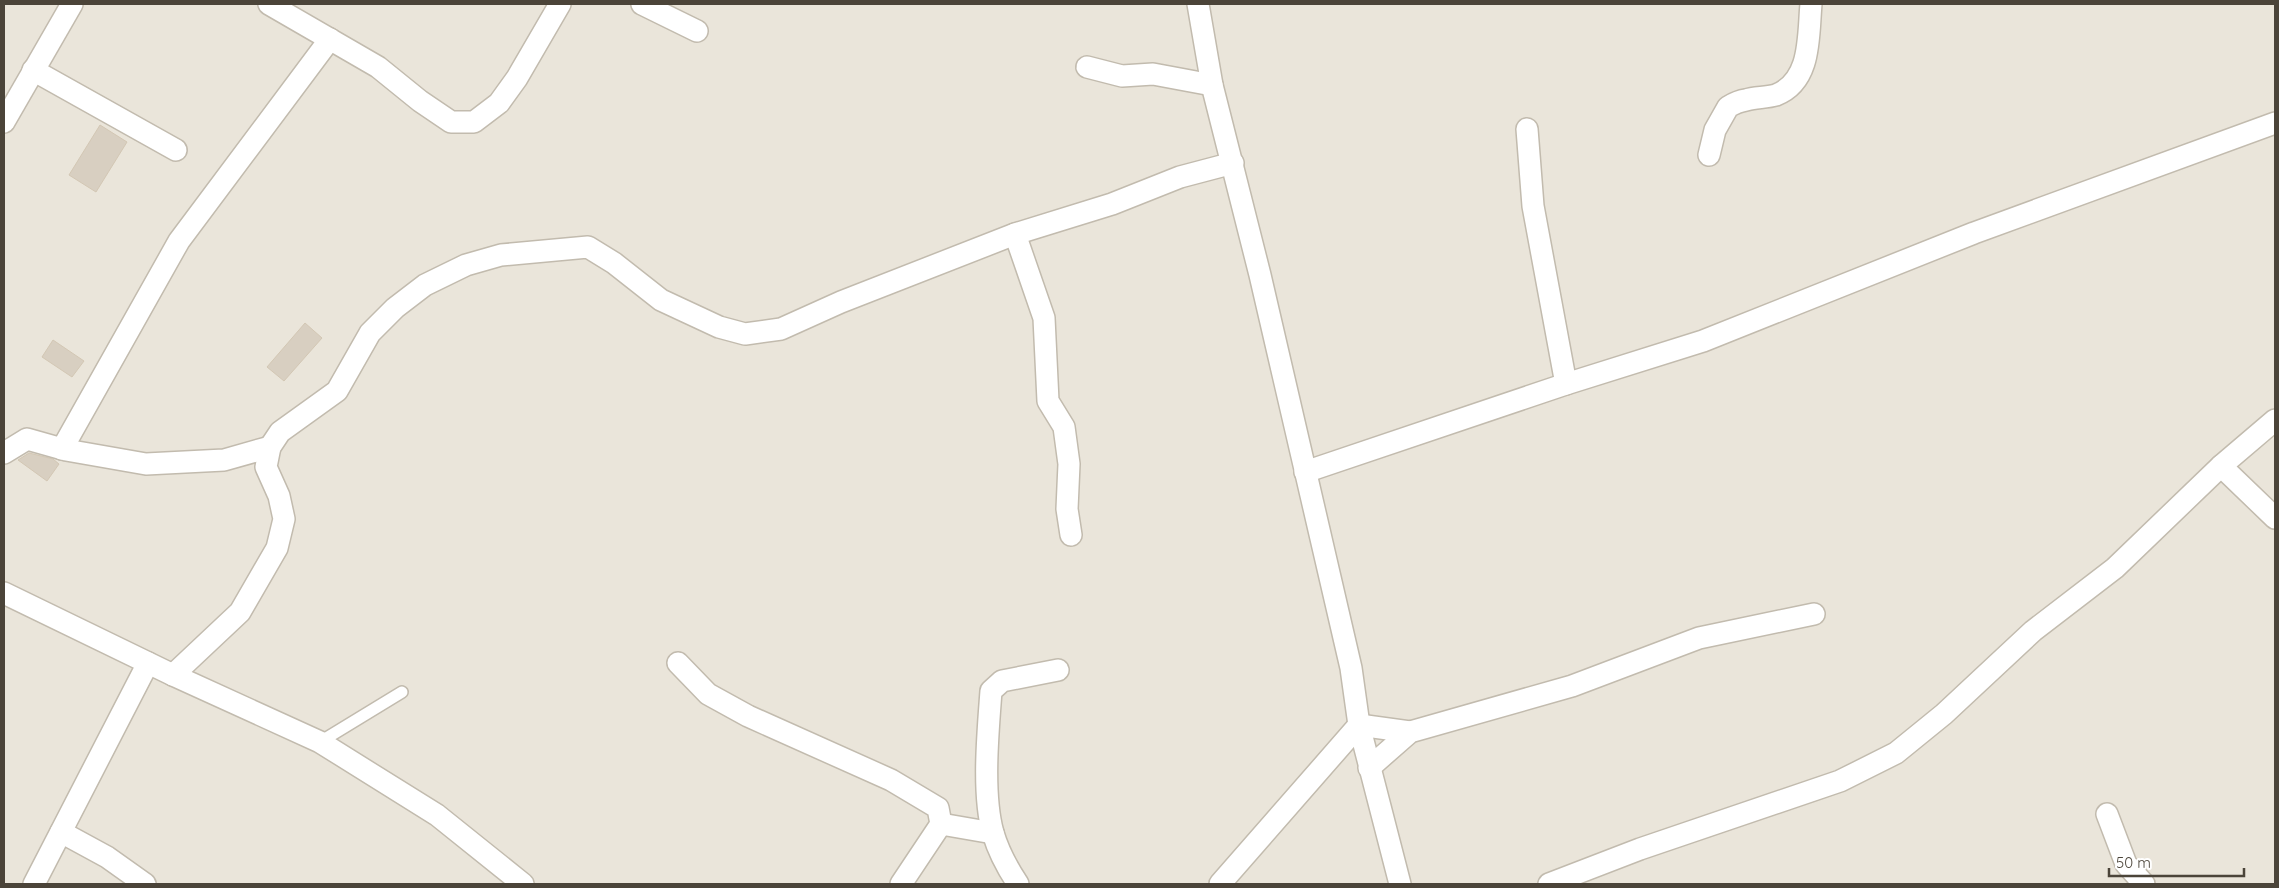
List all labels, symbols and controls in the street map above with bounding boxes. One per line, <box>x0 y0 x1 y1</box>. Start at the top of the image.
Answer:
scale bar <box>2109 846 2244 878</box>
text: 50 m <box>2116 853 2151 872</box>

